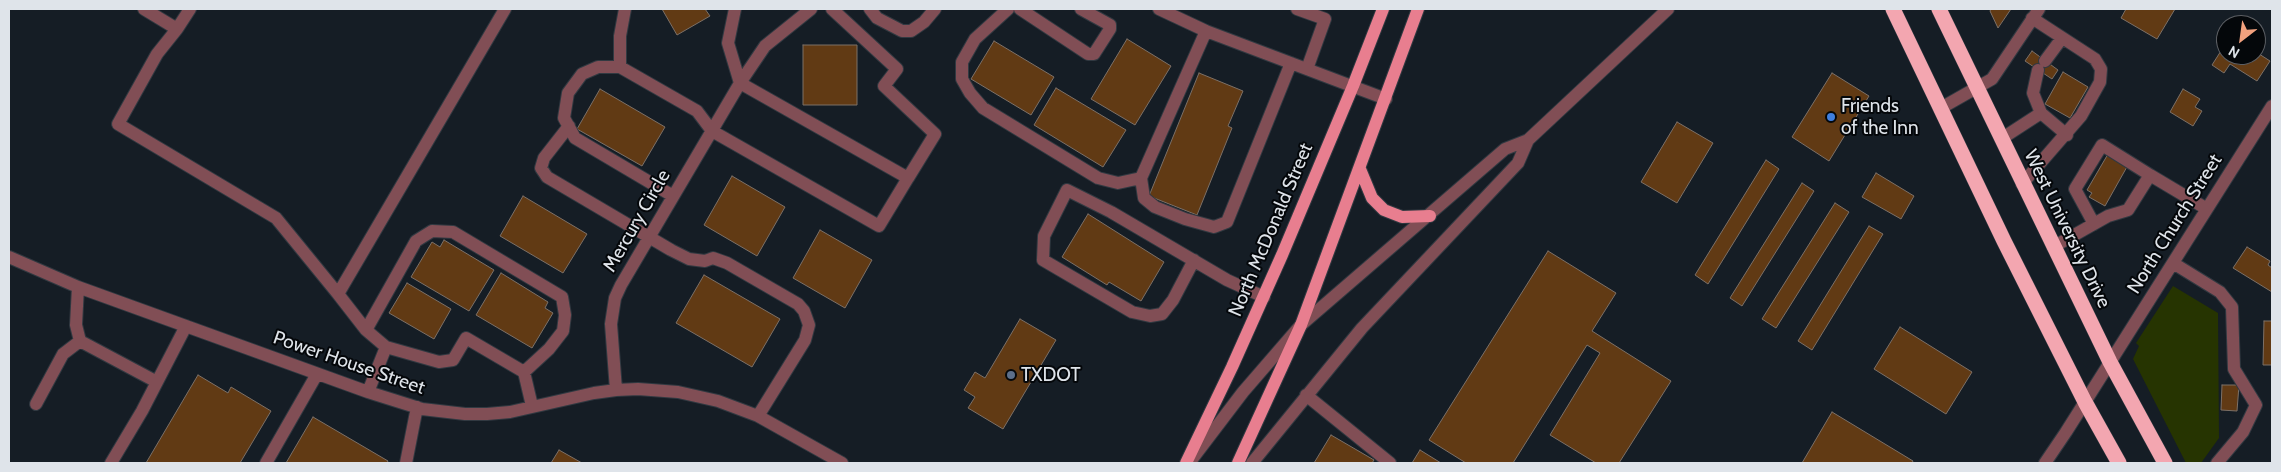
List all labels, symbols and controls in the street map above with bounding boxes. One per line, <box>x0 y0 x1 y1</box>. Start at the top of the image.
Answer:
north arrow <box>2216 15 2266 65</box>
text: N <box>2225 42 2243 62</box>
place label: Friends of the Inn <box>1841 95 1919 139</box>
marker: Friends of the Inn <box>1825 111 1837 123</box>
street label: North McDonald Street <box>1224 140 1318 320</box>
street label: West University Drive <box>2019 146 2115 312</box>
street label: North Church Street <box>2123 150 2227 298</box>
street label: Mercury Circle <box>599 166 675 276</box>
street label: Power House Street <box>270 326 428 400</box>
place label: TXDOT <box>1021 364 1081 386</box>
marker: TXDOT <box>1005 369 1017 381</box>

